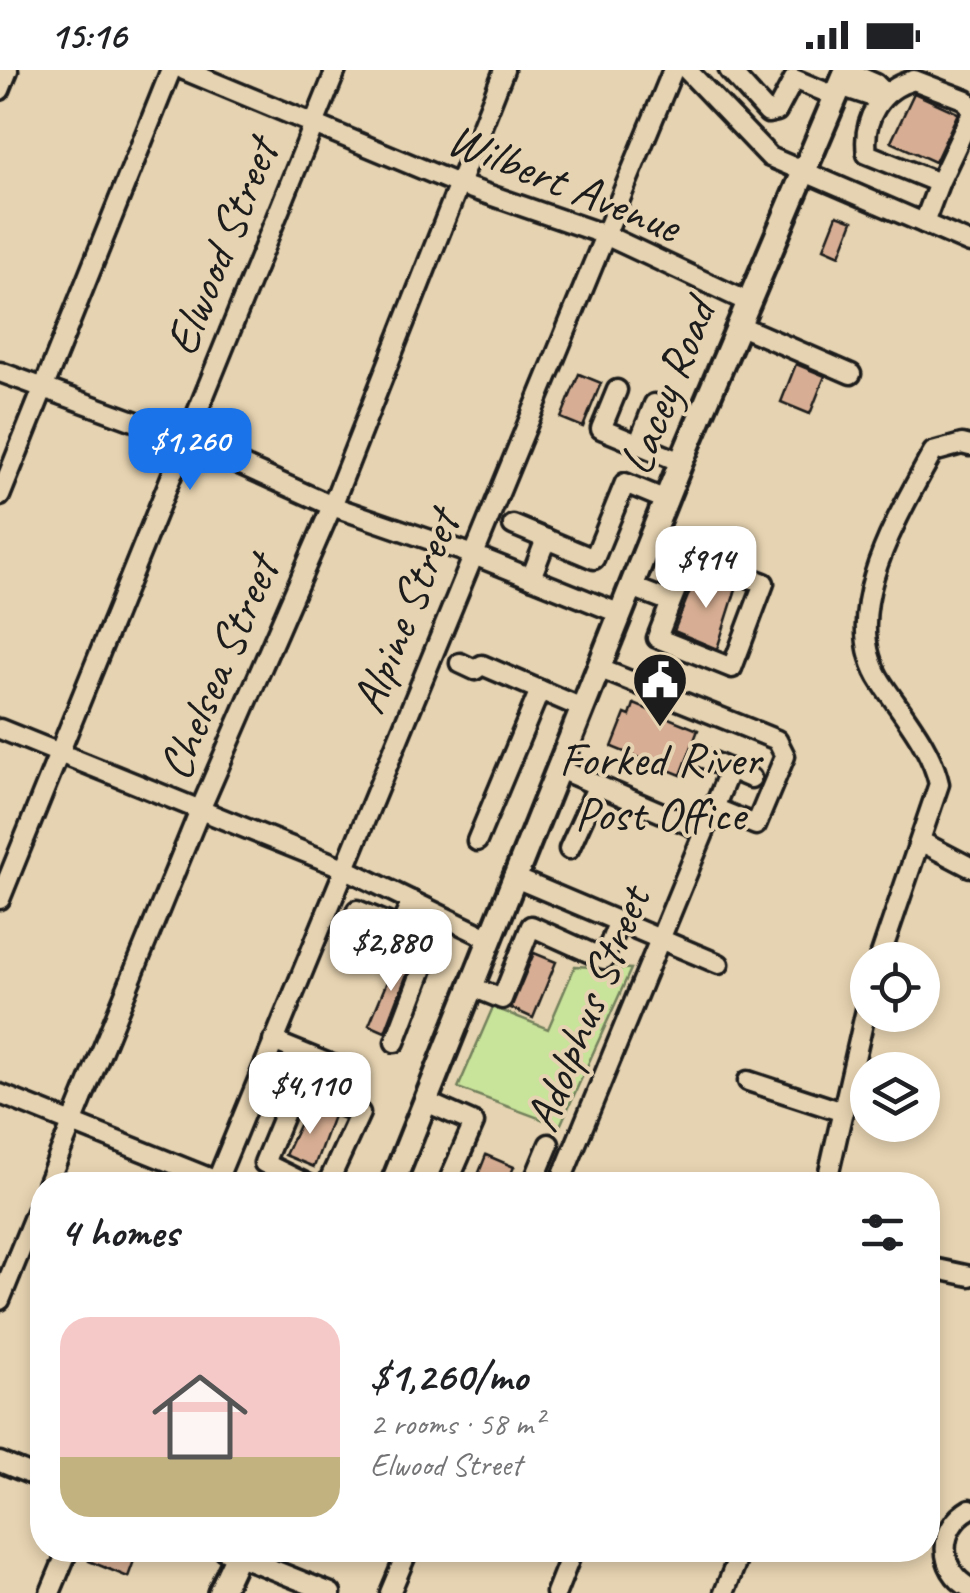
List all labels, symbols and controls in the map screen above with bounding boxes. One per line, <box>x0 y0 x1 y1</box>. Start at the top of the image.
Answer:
text: 15:16 <box>50 12 126 59</box>
street label: Wilbert Avenue <box>439 108 692 257</box>
street label: Elwood Street <box>151 125 294 364</box>
street label: Lacey Road <box>605 285 731 483</box>
pin: $1,260 <box>109 408 271 493</box>
text: $1,260 <box>150 420 230 461</box>
street label: Alpine Street <box>337 497 475 722</box>
pin: $914 <box>647 526 765 611</box>
text: $914 <box>677 538 735 579</box>
street label: Chelsea Street <box>144 542 294 789</box>
public building icon: Forked River Post Office <box>630 650 690 729</box>
place label: Forked River Post Office <box>559 729 765 844</box>
street label: Adolphus Street <box>511 874 665 1140</box>
pin: $2,880 <box>310 909 472 994</box>
text: $2,880 <box>352 921 430 962</box>
map controls <box>850 942 940 1142</box>
button: locate <box>850 942 940 1032</box>
pin: $4,110 <box>229 1052 391 1137</box>
button: layers <box>850 1052 940 1142</box>
text: $4,110 <box>271 1064 349 1105</box>
icon: filters <box>855 1205 910 1260</box>
text: 4 homes <box>60 1206 179 1259</box>
text: $1,260/mo <box>370 1350 528 1403</box>
icon: home <box>140 1357 260 1477</box>
text: 2 rooms · 58 m² <box>370 1403 543 1444</box>
text: Elwood Street <box>370 1444 522 1485</box>

